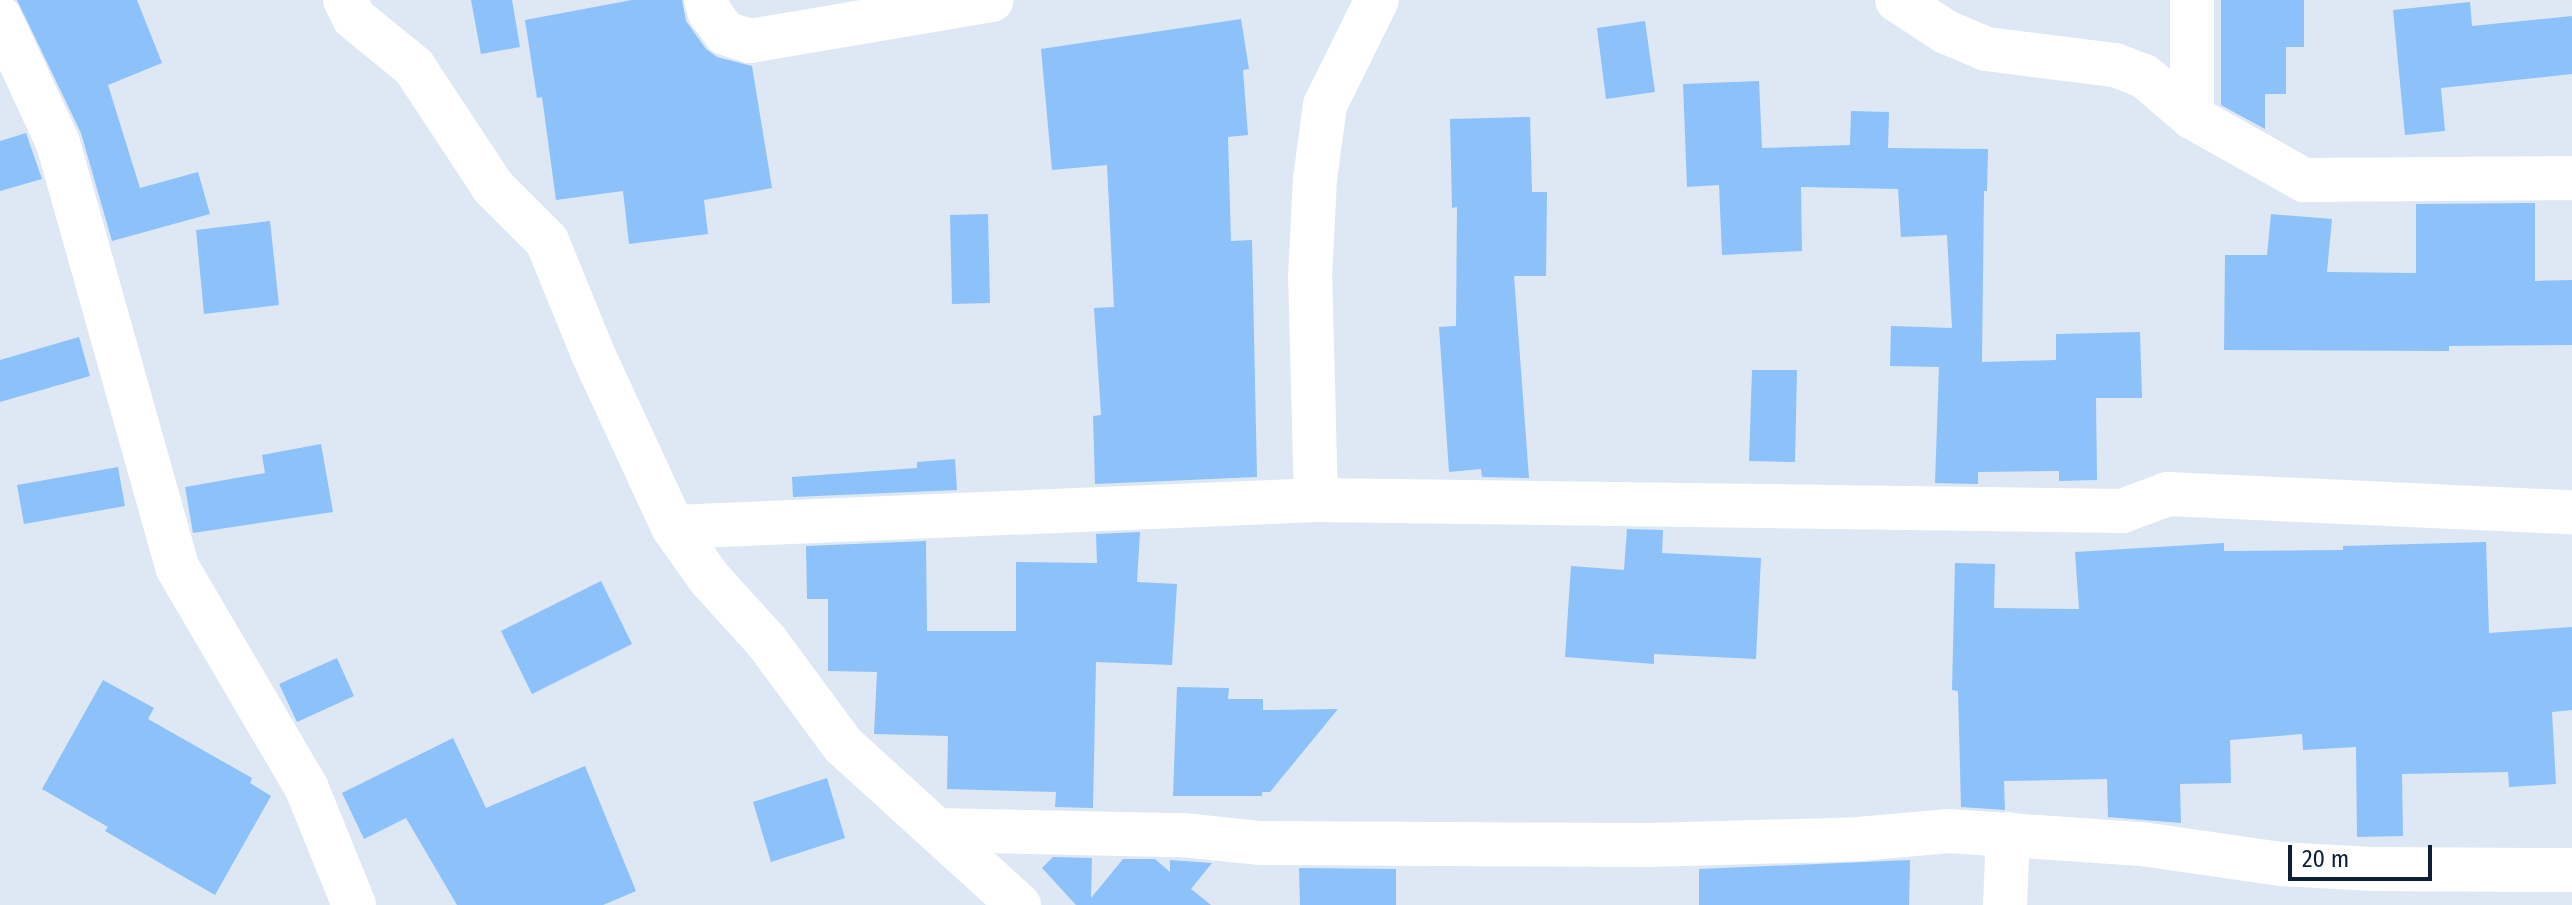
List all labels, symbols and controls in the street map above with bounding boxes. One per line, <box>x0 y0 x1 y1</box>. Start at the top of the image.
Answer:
scale bar <box>2292 829 2436 879</box>
text: 20 m <box>2302 845 2349 873</box>

